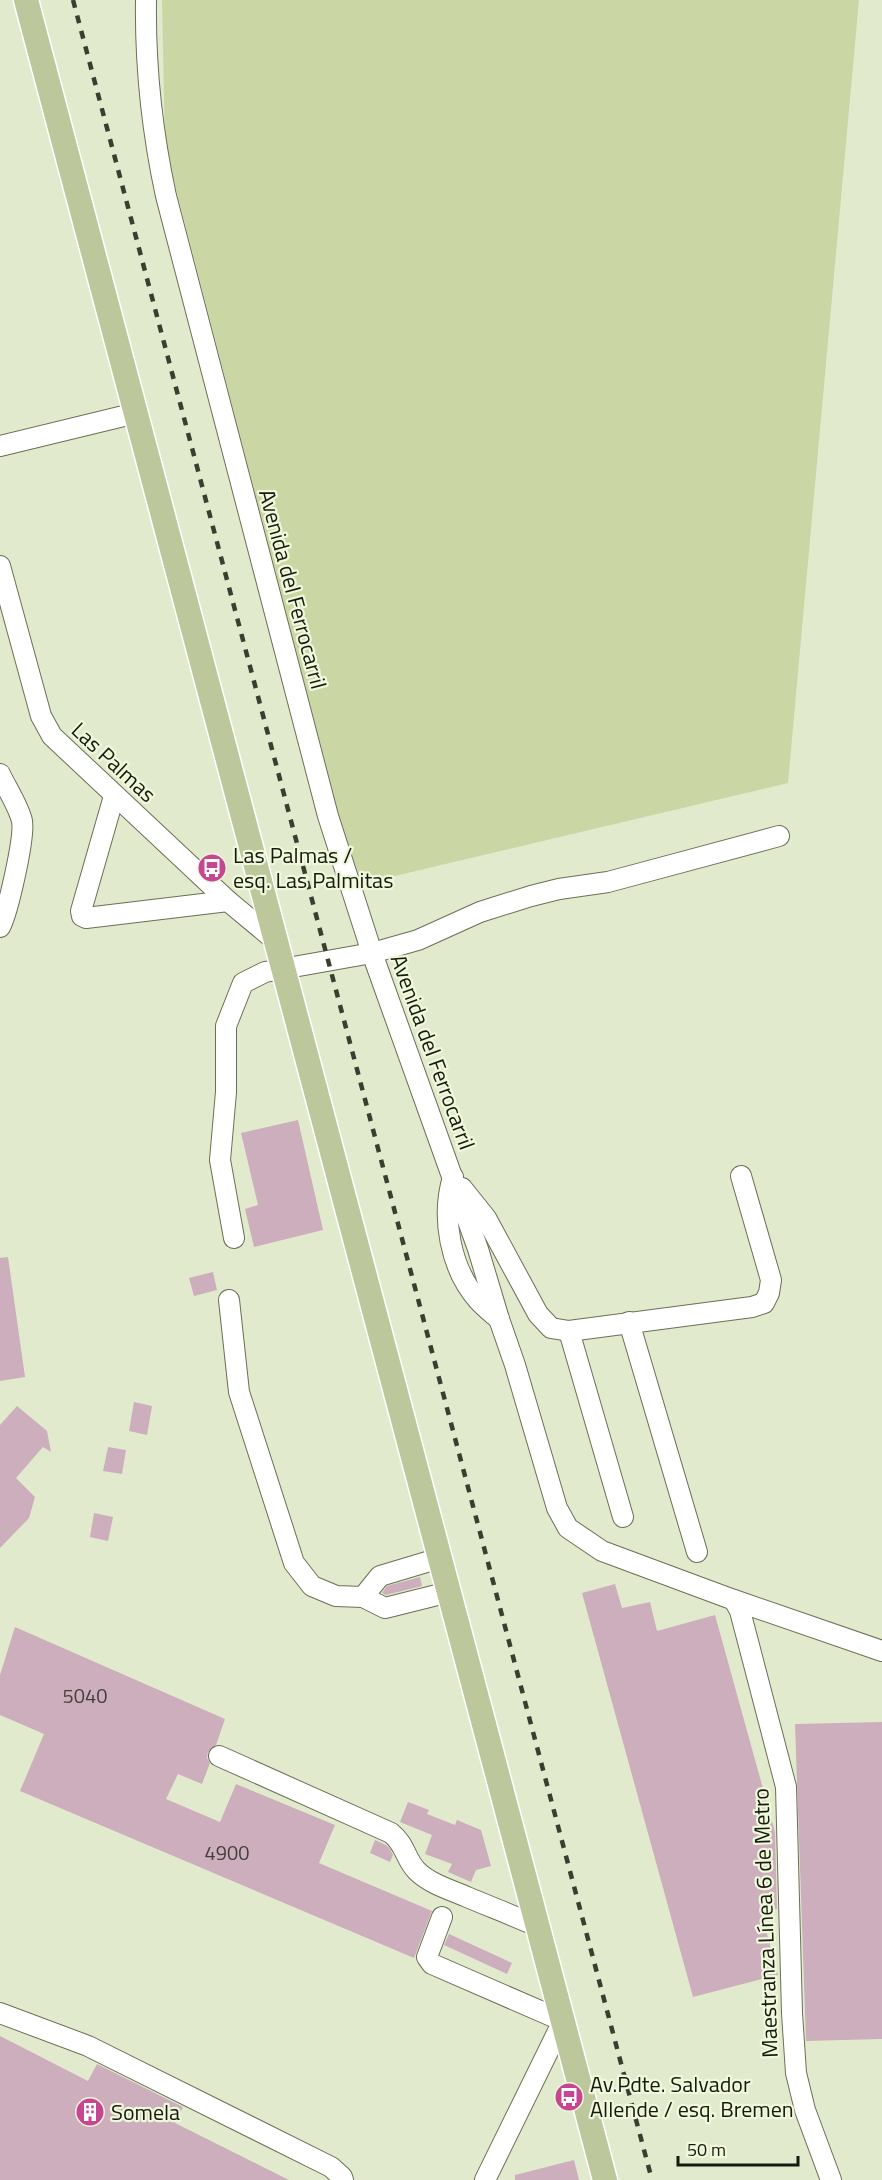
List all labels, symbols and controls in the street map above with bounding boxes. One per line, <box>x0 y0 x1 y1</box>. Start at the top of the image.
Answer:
street label: Avenida del Ferrocarril <box>250 485 336 693</box>
street label: Las Palmas <box>64 714 164 810</box>
place label: Las Palmas / esq. Las Palmitas <box>233 838 393 897</box>
bus stop icon: Las Palmas / esq. Las Palmitas <box>196 852 228 884</box>
street label: Avenida del Ferrocarril <box>382 950 484 1154</box>
house number: 5040 <box>63 1680 107 1711</box>
street label: Maestranza Línea 6 de Metro <box>743 1788 787 2058</box>
house number: 4900 <box>205 1837 249 1868</box>
place label: Av.Pdte. Salvador Allende / esq. Bremen <box>590 2067 794 2126</box>
bus stop icon: Av.Pdte. Salvador Allende / esq. Bremen <box>553 2081 585 2113</box>
place label: Somela <box>111 2095 180 2129</box>
building icon: Somela <box>74 2096 106 2128</box>
scale bar <box>678 2129 798 2167</box>
text: 50 m <box>687 2136 726 2163</box>

